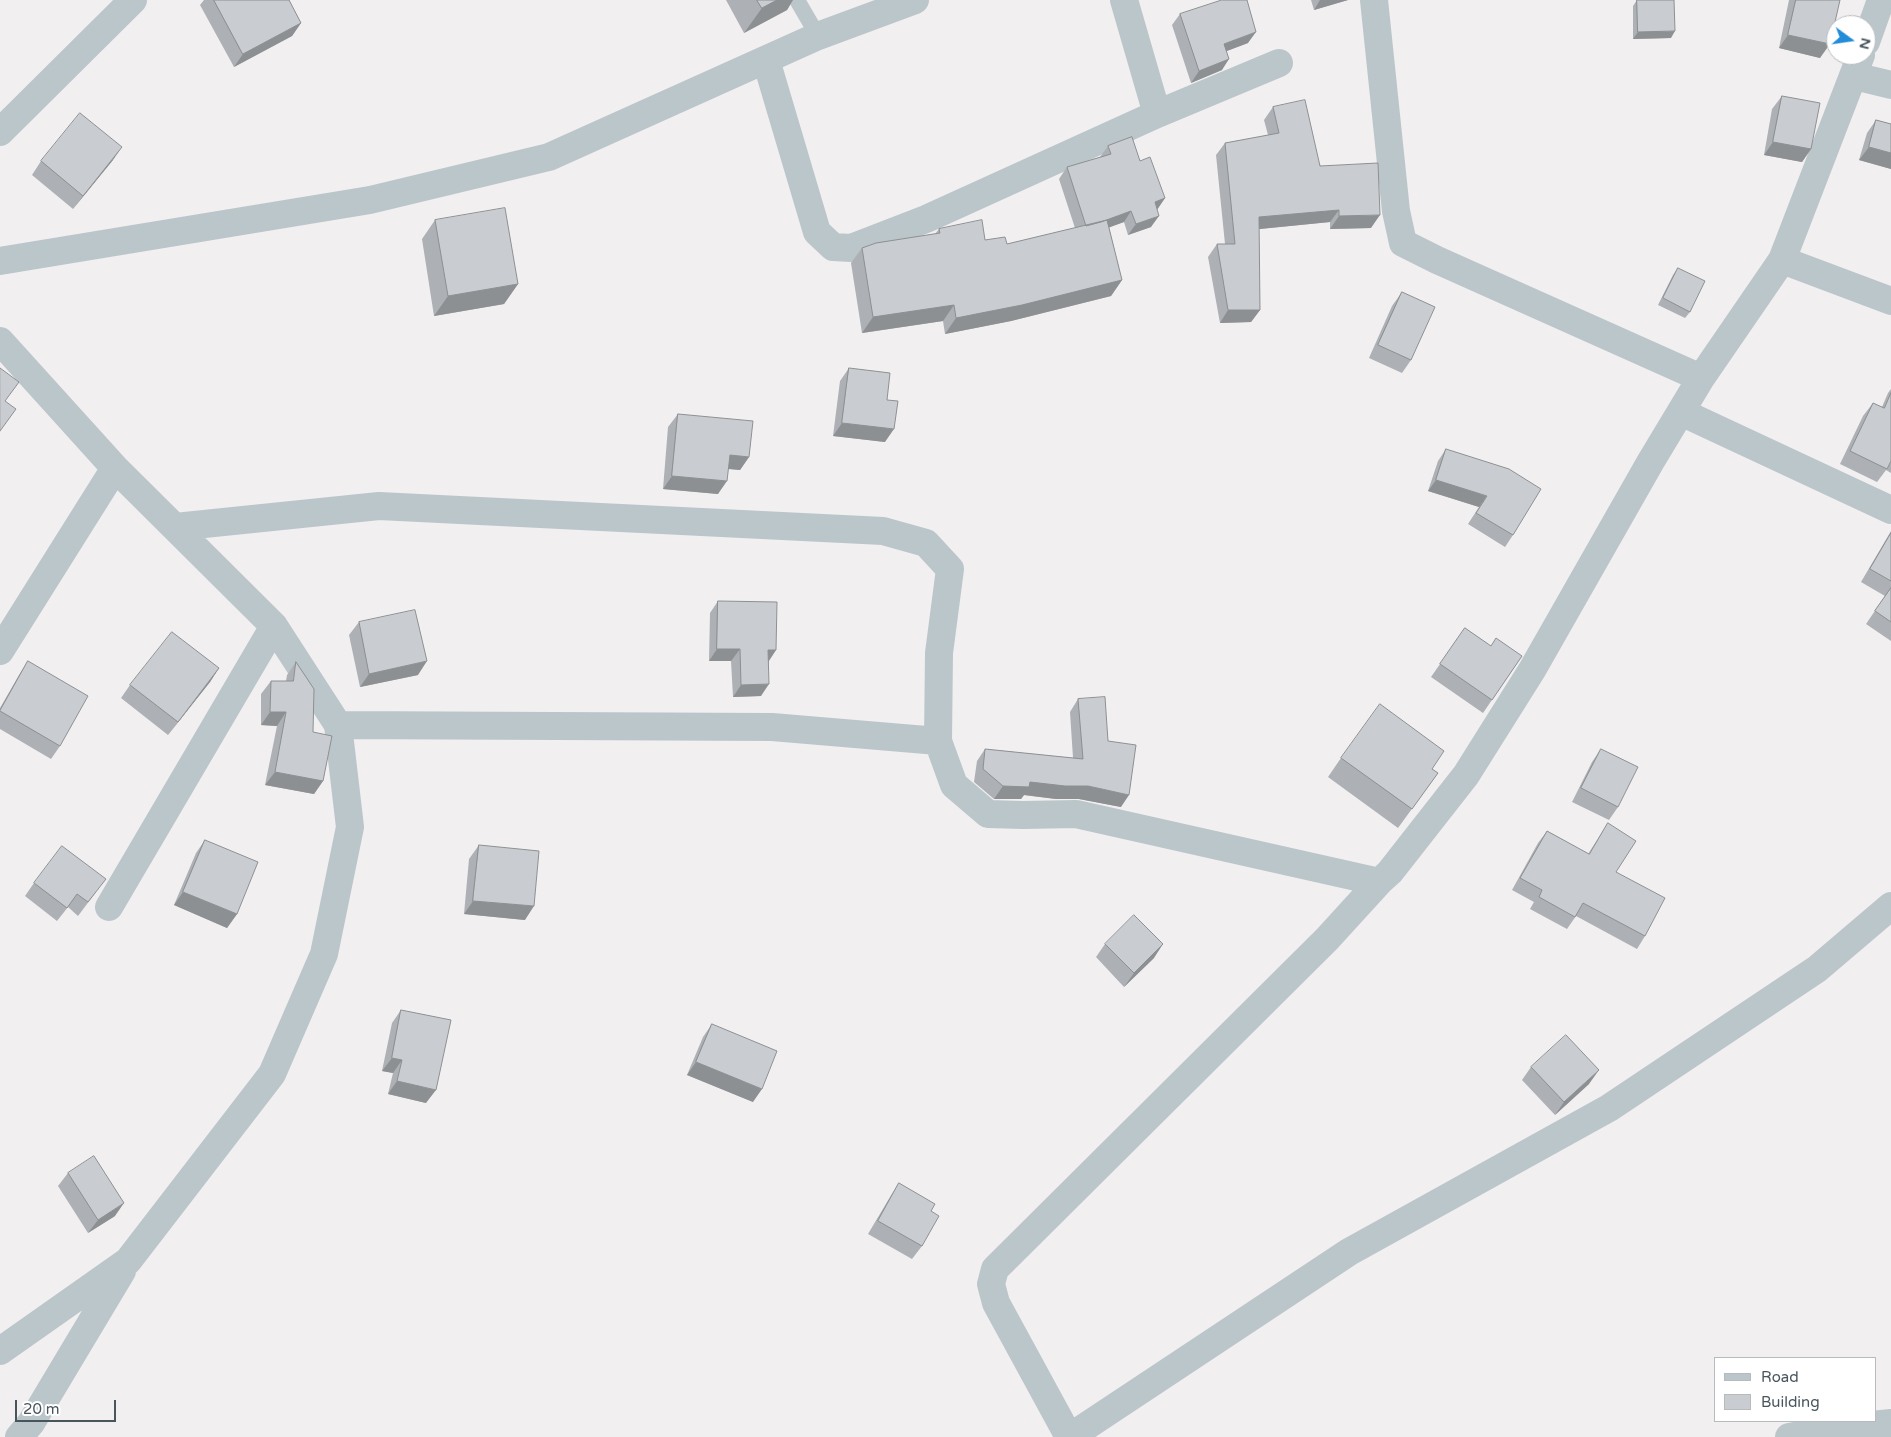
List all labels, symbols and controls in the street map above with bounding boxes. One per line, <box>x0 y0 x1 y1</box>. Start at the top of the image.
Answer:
north arrow <box>1826 15 1876 65</box>
text: N <box>1855 36 1875 51</box>
legend <box>1714 1357 1876 1422</box>
text: Road <box>1761 1368 1799 1386</box>
scale bar <box>18 1390 119 1422</box>
text: Building <box>1761 1393 1820 1411</box>
text: 20 m <box>23 1400 60 1418</box>

